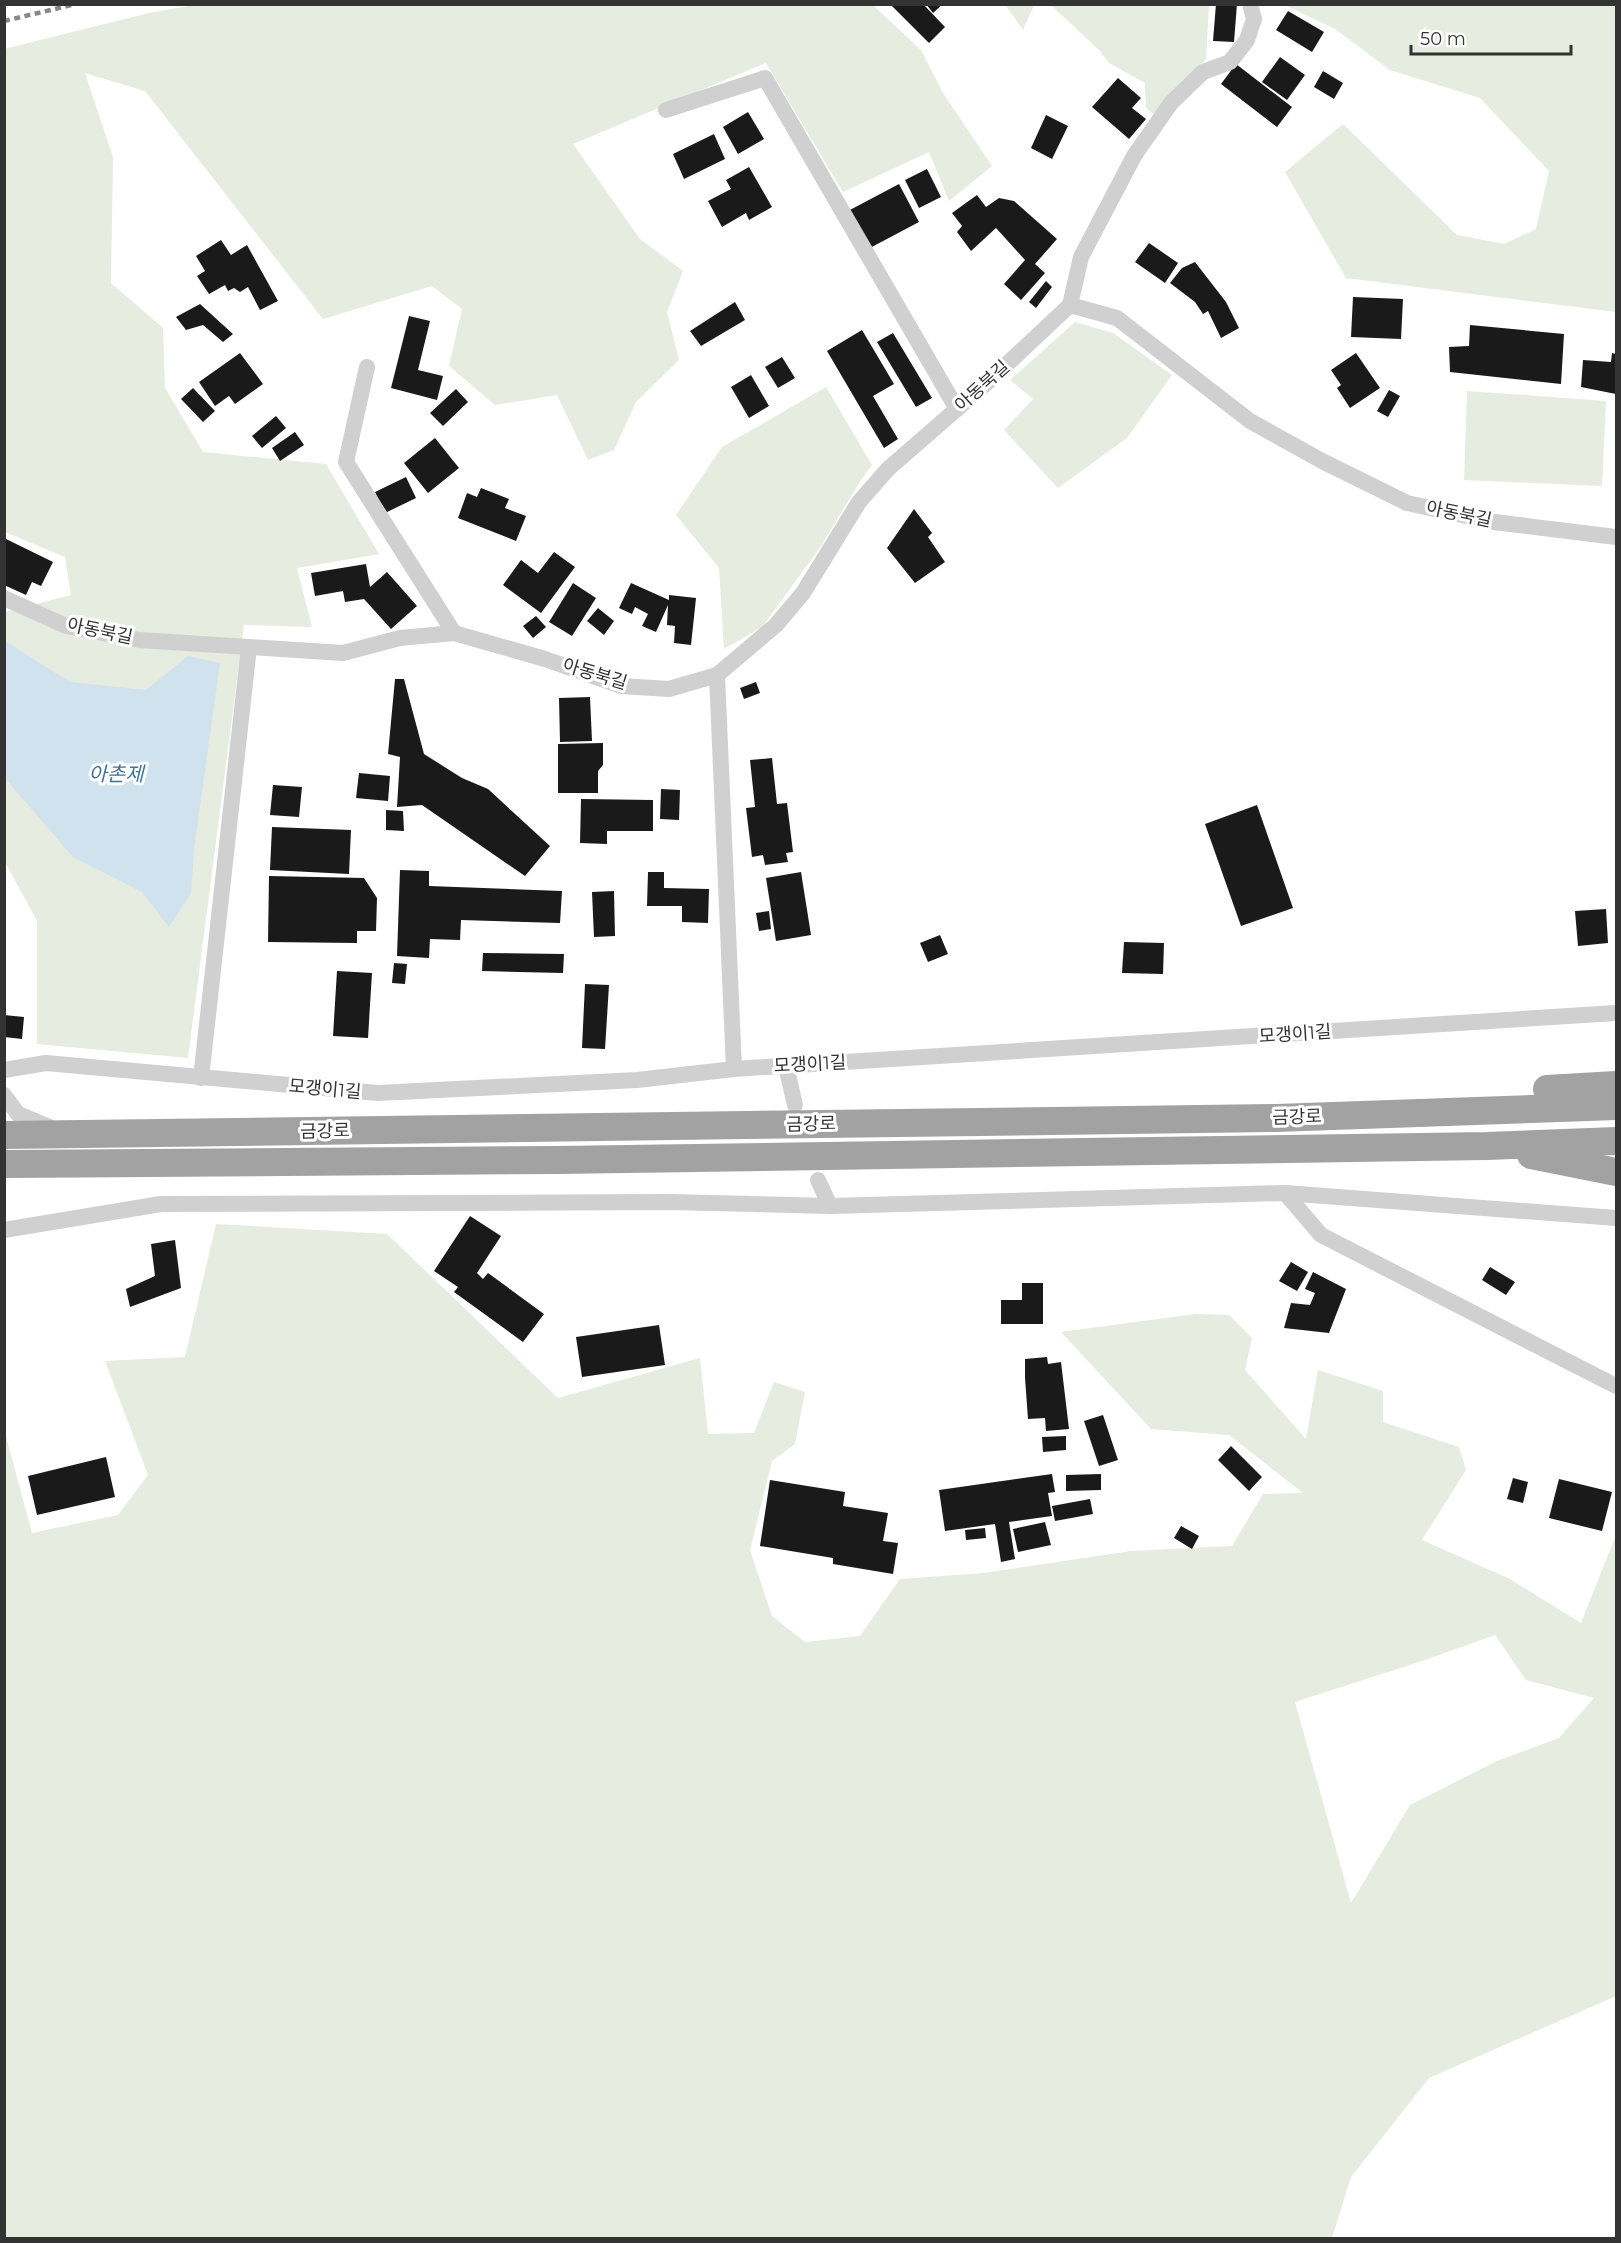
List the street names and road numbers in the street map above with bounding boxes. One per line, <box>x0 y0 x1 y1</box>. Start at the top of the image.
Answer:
street label: 아동북길 <box>950 356 1014 416</box>
street label: 아동북길 <box>1424 496 1494 532</box>
street label: 아동북길 <box>65 613 135 649</box>
street label: 아동북길 <box>560 654 630 694</box>
street label: 모갱이1길 <box>1258 1020 1332 1048</box>
street label: 모갱이1길 <box>773 1051 847 1077</box>
street label: 모갱이1길 <box>288 1075 362 1103</box>
street label: 금강로 <box>1272 1105 1322 1129</box>
street label: 금강로 <box>786 1113 836 1135</box>
street label: 금강로 <box>300 1120 350 1142</box>

